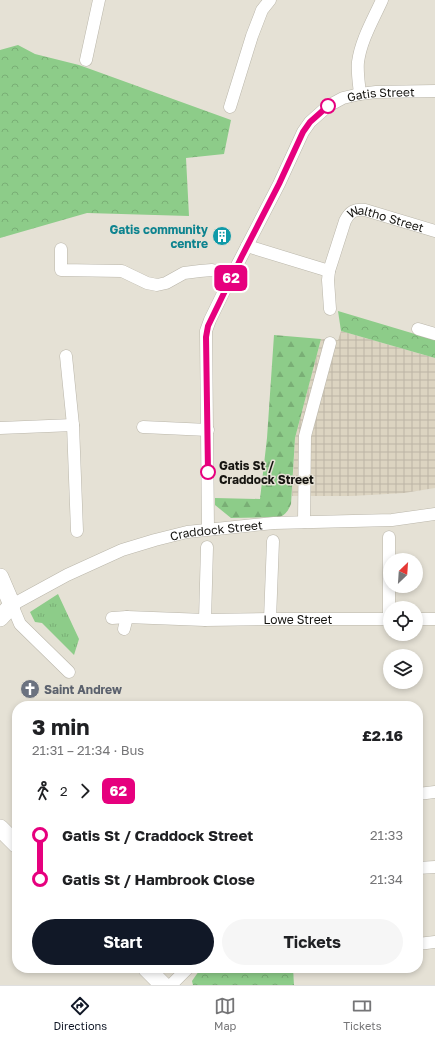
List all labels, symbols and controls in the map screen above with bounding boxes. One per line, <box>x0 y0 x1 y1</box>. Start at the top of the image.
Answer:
street label: Gatis Street <box>345 84 415 104</box>
unlabelled marker <box>320 98 336 114</box>
street label: Waltho Street <box>344 202 426 235</box>
place label: Gatis community centre <box>110 222 209 251</box>
building icon: Gatis community centre <box>211 225 233 247</box>
line badge: 62 <box>213 265 249 291</box>
text: 62 <box>222 269 240 286</box>
place label: Gatis St / Craddock Street <box>219 458 314 487</box>
marker: Gatis St / Craddock Street <box>200 464 216 480</box>
street label: Craddock Street <box>168 517 264 544</box>
north arrow <box>383 553 423 593</box>
map controls <box>383 553 423 689</box>
button: locate <box>383 601 423 641</box>
street label: Lowe Street <box>263 611 333 627</box>
button: layers <box>383 649 423 689</box>
church icon: Saint Andrew <box>19 678 41 700</box>
place label: Saint Andrew <box>44 682 122 697</box>
text: 3 min <box>32 713 90 740</box>
text: £2.16 <box>362 726 403 744</box>
text: 21:31 – 21:34 · Bus <box>32 742 144 758</box>
icon: walk <box>32 780 54 802</box>
icon: forward <box>74 780 96 802</box>
text: 62 <box>110 782 127 799</box>
text: 2 <box>60 783 68 799</box>
text: Gatis St / Craddock Street <box>62 826 253 844</box>
text: 21:33 <box>370 827 403 843</box>
text: Gatis St / Hambrook Close <box>62 870 255 888</box>
text: 21:34 <box>370 871 403 887</box>
button: Start <box>32 919 214 965</box>
button: Tickets <box>222 919 403 965</box>
tab: Directions <box>53 995 107 1032</box>
tab: Map <box>214 995 236 1032</box>
tab: Tickets <box>343 995 382 1032</box>

